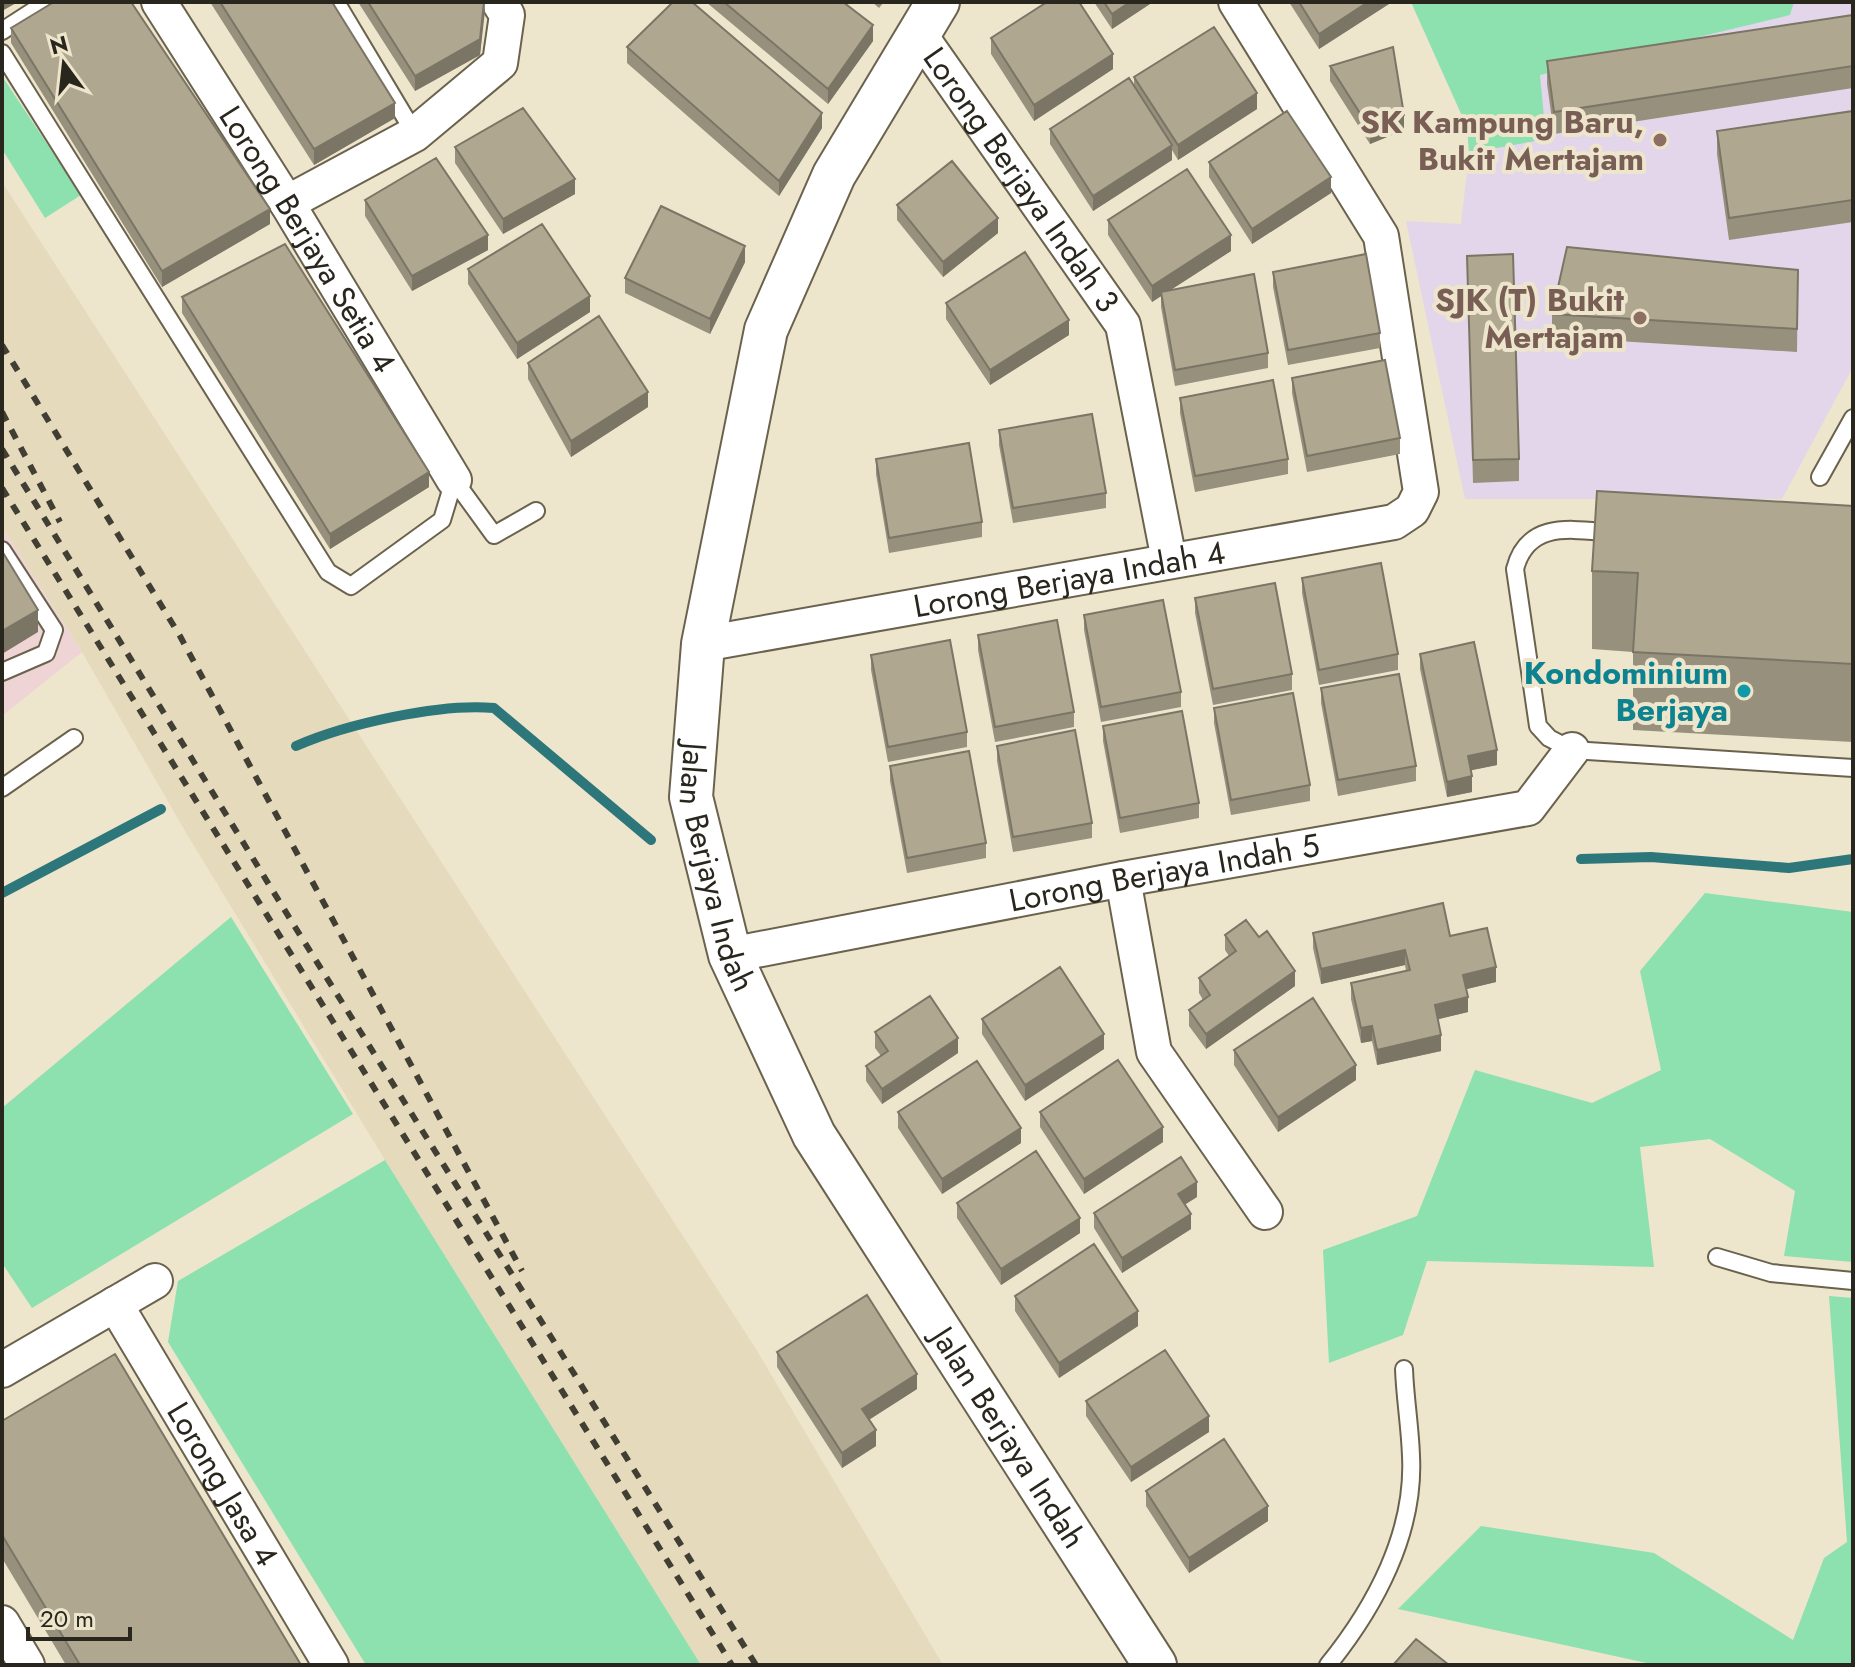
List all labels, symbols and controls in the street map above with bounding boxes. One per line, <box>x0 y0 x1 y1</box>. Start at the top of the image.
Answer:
north arrow <box>24 24 104 104</box>
text: N <box>46 27 71 62</box>
street label: Lorong Berjaya Indah 3 <box>912 38 1130 322</box>
street label: Lorong Berjaya Setia 4 <box>208 97 407 382</box>
place label: SK Kampung Baru, Bukit Mertajam <box>1360 99 1644 182</box>
marker: SK Kampung Baru, Bukit Mertajam <box>1651 131 1669 149</box>
place label: SJK (T) Bukit Mertajam <box>1435 277 1625 360</box>
marker: SJK (T) Bukit Mertajam <box>1631 309 1649 327</box>
street label: Lorong Berjaya Indah 4 <box>910 529 1229 629</box>
place label: Kondominium Berjaya <box>1524 650 1728 733</box>
marker: Kondominium Berjaya <box>1735 682 1753 700</box>
street label: Jalan Berjaya Indah <box>667 737 767 999</box>
street label: Lorong Berjaya Indah 5 <box>1005 822 1323 924</box>
street label: Jalan Berjaya Indah <box>918 1314 1097 1557</box>
street label: Lorong Jasa 4 <box>156 1393 290 1575</box>
scale bar <box>28 1591 130 1641</box>
text: 20 m <box>40 1601 94 1636</box>

